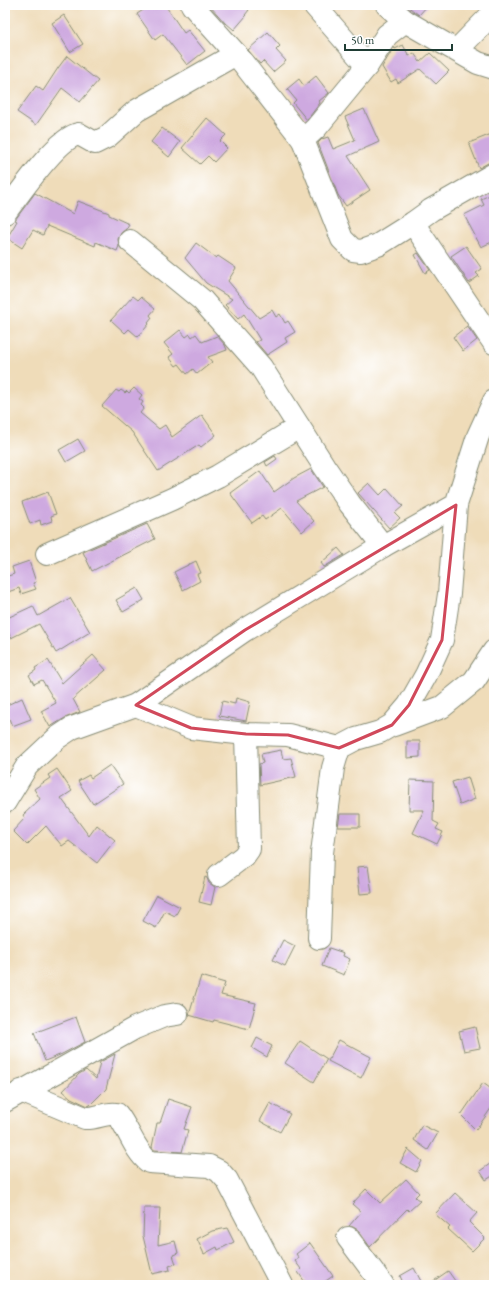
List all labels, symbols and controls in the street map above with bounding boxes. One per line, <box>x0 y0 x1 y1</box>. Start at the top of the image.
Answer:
scale bar <box>345 26 452 52</box>
text: 50 m <box>351 32 375 48</box>

